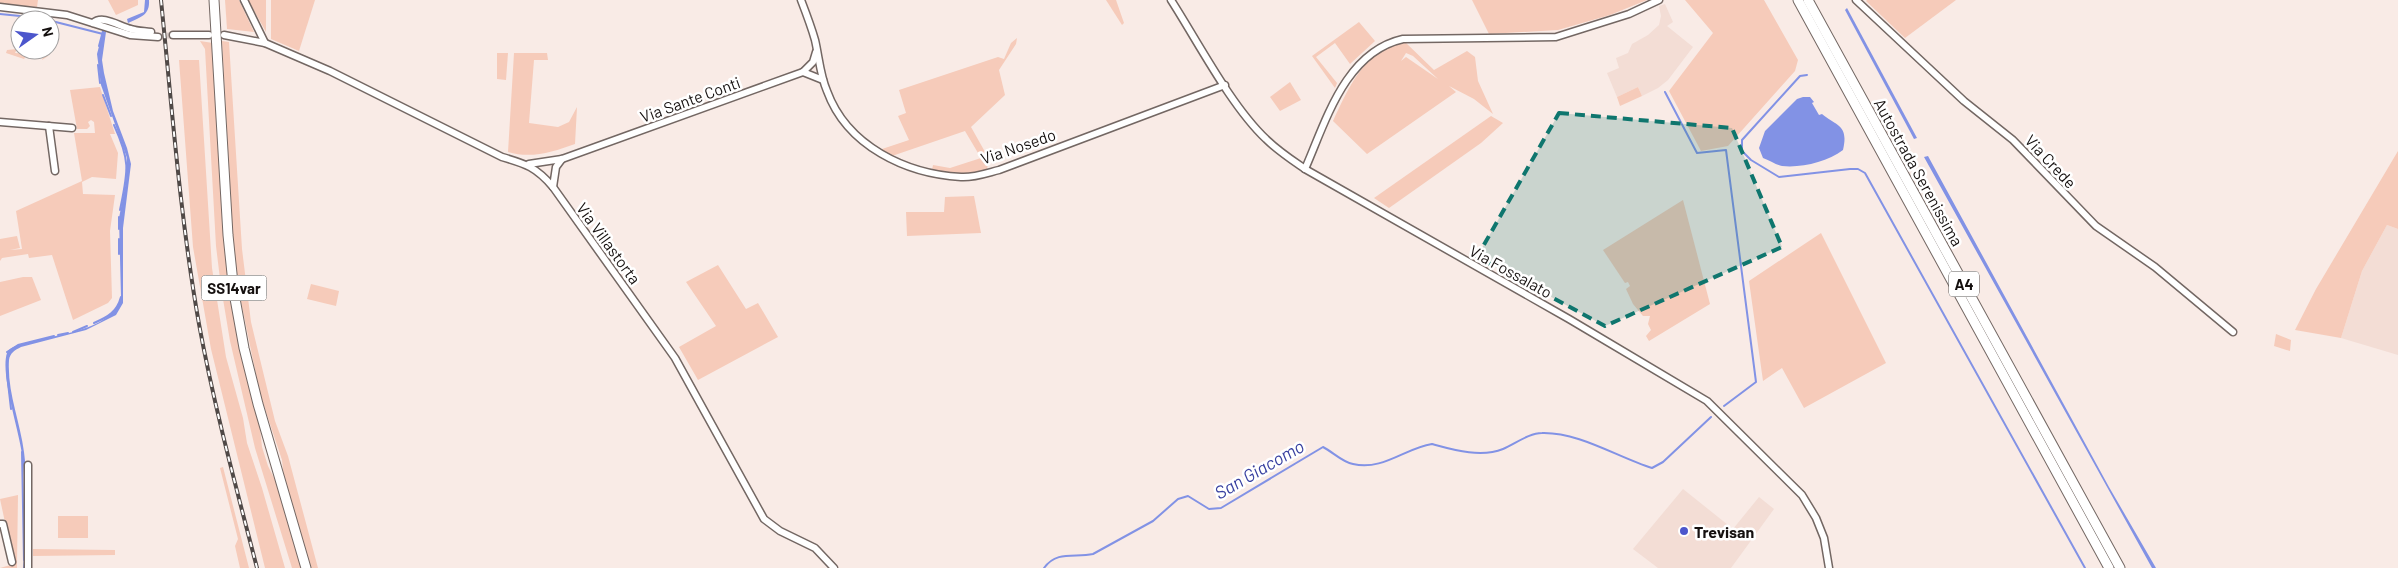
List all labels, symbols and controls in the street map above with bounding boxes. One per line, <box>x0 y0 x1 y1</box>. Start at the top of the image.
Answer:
north arrow <box>10 10 60 60</box>
text: N <box>39 25 57 38</box>
street label: Via Sante Conti <box>637 72 743 126</box>
street label: Autostrada Serenissima <box>1871 95 1967 249</box>
street label: Via Nosedo <box>978 124 1058 168</box>
street label: Via Crede <box>2021 130 2081 192</box>
street label: Via Villastorta <box>573 199 645 287</box>
street label: Via Fossalato <box>1466 241 1556 301</box>
road number: A4 <box>1949 272 1979 296</box>
road number: SS14var <box>202 276 266 300</box>
water label: San Giacomo <box>1210 435 1308 503</box>
place label: Trevisan <box>1694 522 1754 541</box>
marker: Trevisan <box>1678 525 1690 537</box>

